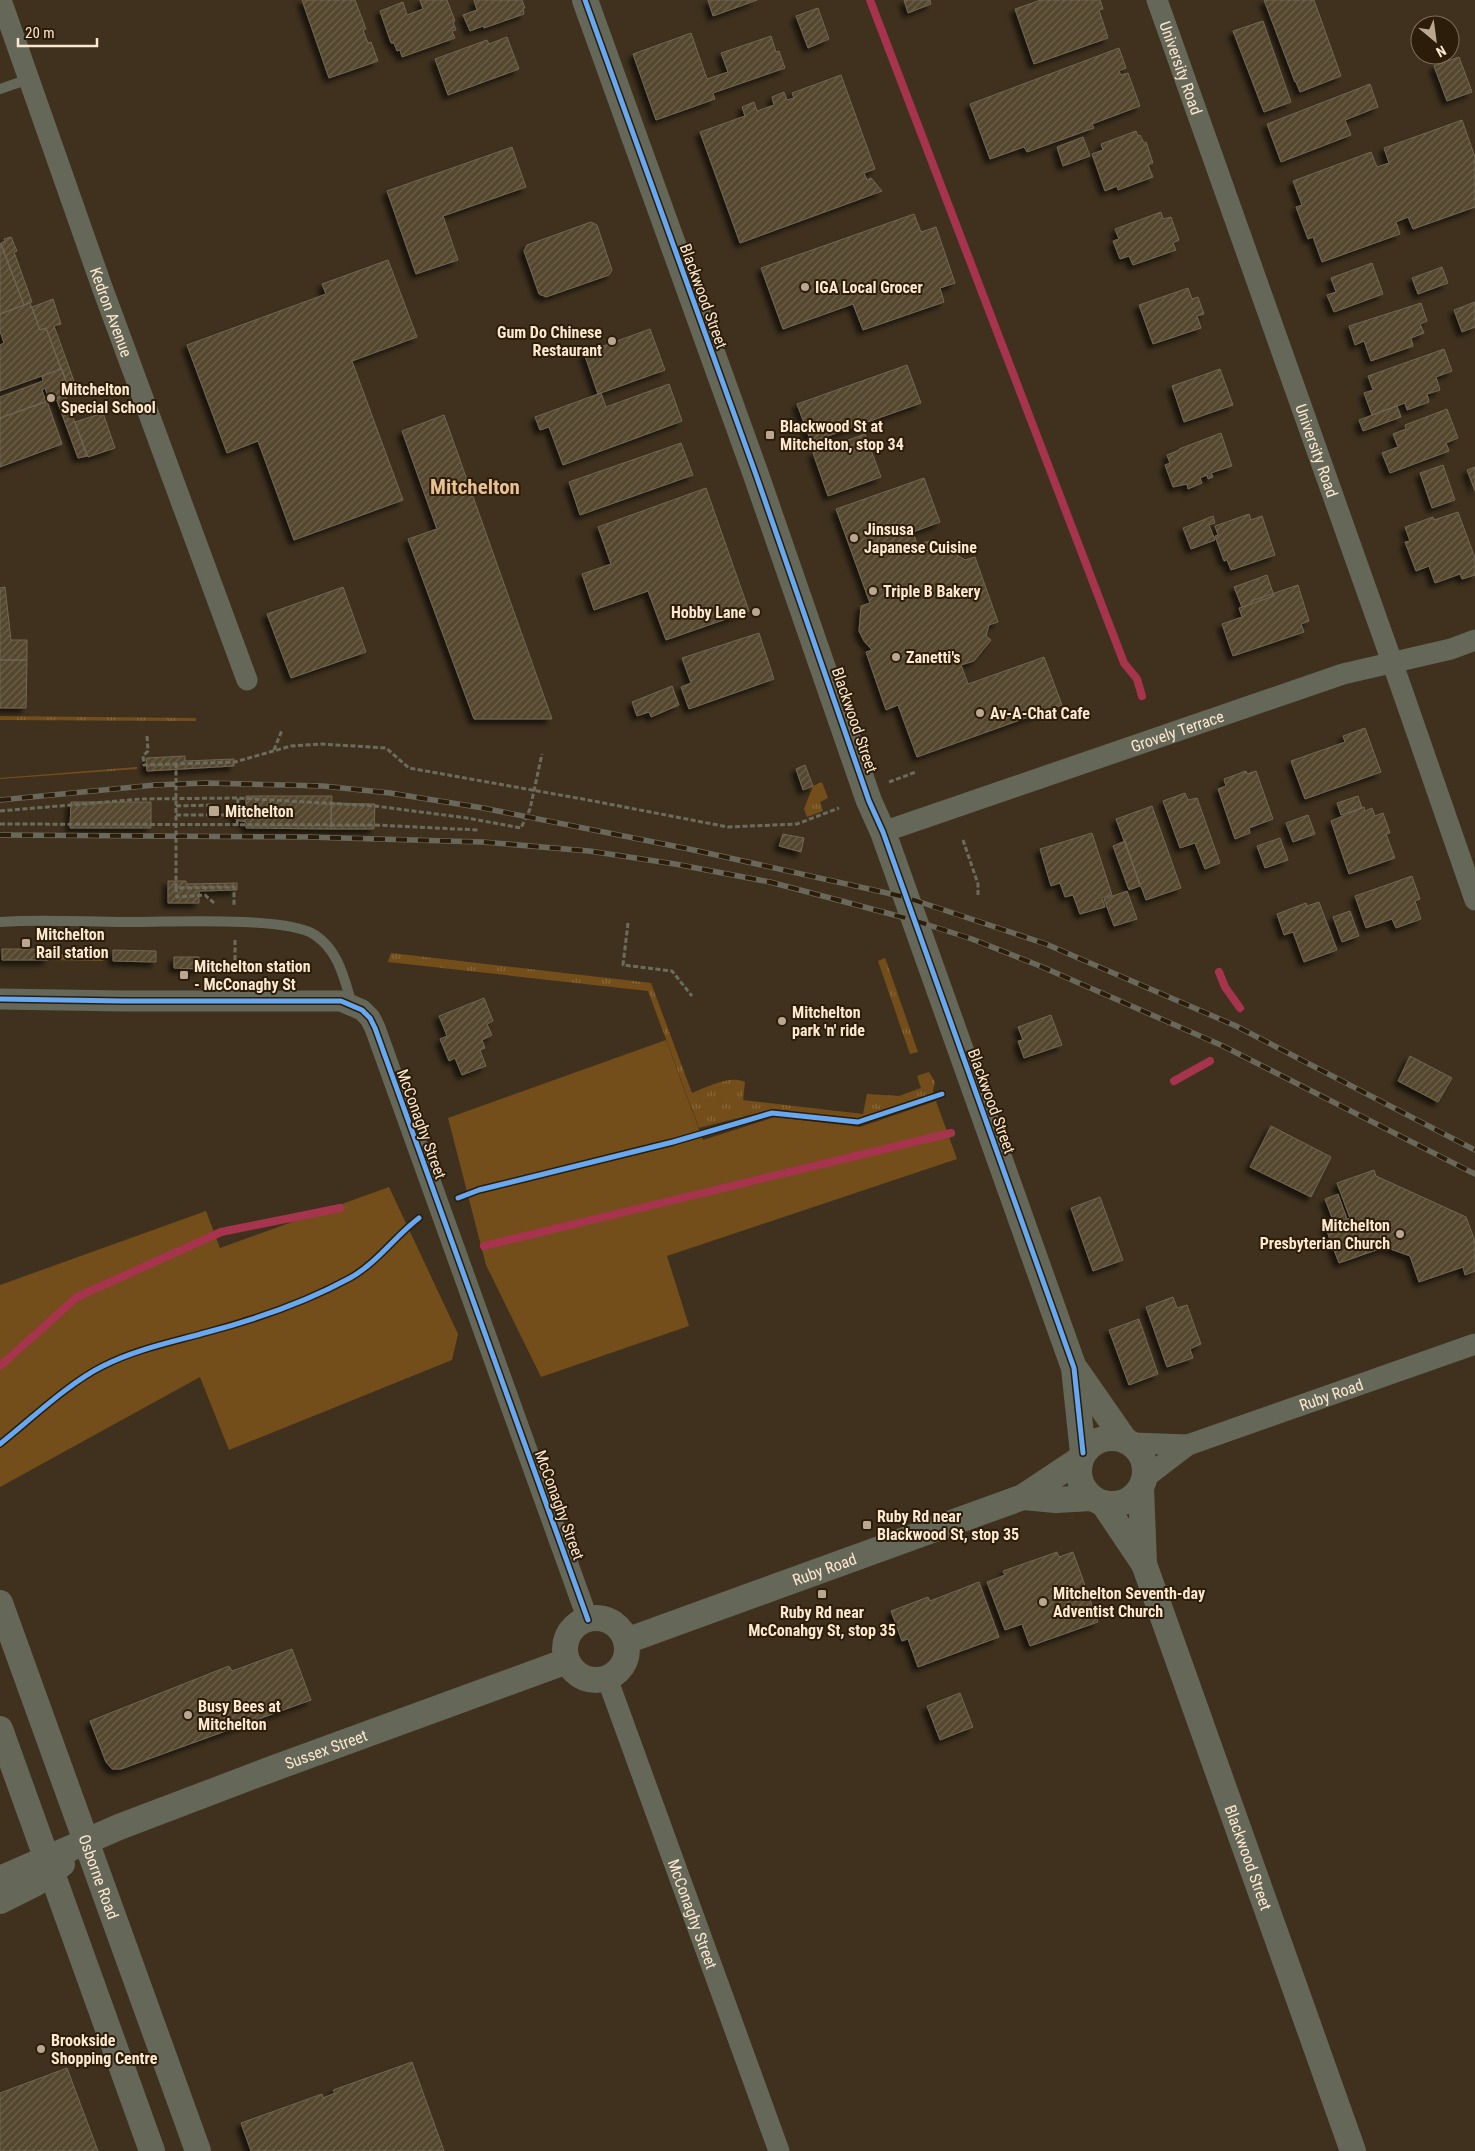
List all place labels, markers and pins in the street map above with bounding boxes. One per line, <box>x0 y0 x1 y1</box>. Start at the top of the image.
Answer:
place label: IGA Local Grocer <box>815 278 923 297</box>
marker: IGA Local Grocer <box>799 281 811 293</box>
place label: Gum Do Chinese Restaurant <box>497 323 602 360</box>
marker: Gum Do Chinese Restaurant <box>606 335 618 347</box>
place label: Mitchelton Special School <box>61 380 156 417</box>
marker: Mitchelton Special School <box>45 392 57 404</box>
place label: Blackwood St at Mitchelton, stop 34 <box>780 417 904 454</box>
marker: Blackwood St at Mitchelton, stop 34 <box>764 429 776 441</box>
place label: Jinsusa Japanese Cuisine <box>864 520 977 557</box>
marker: Jinsusa Japanese Cuisine <box>848 532 860 544</box>
place label: Triple B Bakery <box>883 582 981 601</box>
marker: Triple B Bakery <box>867 585 879 597</box>
place label: Hobby Lane <box>671 603 746 622</box>
marker: Hobby Lane <box>750 606 762 618</box>
place label: Zanetti's <box>906 648 961 667</box>
marker: Zanetti's <box>890 651 902 663</box>
place label: Av-A-Chat Cafe <box>990 704 1090 723</box>
marker: Av-A-Chat Cafe <box>974 707 986 719</box>
place label: Mitchelton <box>225 802 294 821</box>
marker: Mitchelton <box>207 804 221 818</box>
place label: Mitchelton Rail station <box>36 925 109 962</box>
marker: Mitchelton Rail station <box>20 937 32 949</box>
place label: Mitchelton station - McConaghy St <box>194 957 311 994</box>
marker: Mitchelton station - McConaghy St <box>178 969 190 981</box>
place label: Mitchelton park 'n' ride <box>792 1003 865 1040</box>
marker: Mitchelton park 'n' ride <box>776 1015 788 1027</box>
place label: Mitchelton Presbyterian Church <box>1260 1216 1390 1253</box>
marker: Mitchelton Presbyterian Church <box>1394 1228 1406 1240</box>
place label: Ruby Rd near Blackwood St, stop 35 <box>877 1507 1019 1544</box>
marker: Ruby Rd near Blackwood St, stop 35 <box>861 1519 873 1531</box>
place label: Mitchelton Seventh-day Adventist Church <box>1053 1584 1205 1621</box>
marker: Ruby Rd near McConahgy St, stop 35 <box>816 1588 828 1600</box>
marker: Mitchelton Seventh-day Adventist Church <box>1037 1596 1049 1608</box>
place label: Ruby Rd near McConahgy St, stop 35 <box>748 1603 896 1640</box>
place label: Busy Bees at Mitchelton <box>198 1697 281 1734</box>
marker: Busy Bees at Mitchelton <box>182 1709 194 1721</box>
place label: Brookside Shopping Centre <box>51 2031 158 2068</box>
marker: Brookside Shopping Centre <box>35 2043 47 2055</box>

